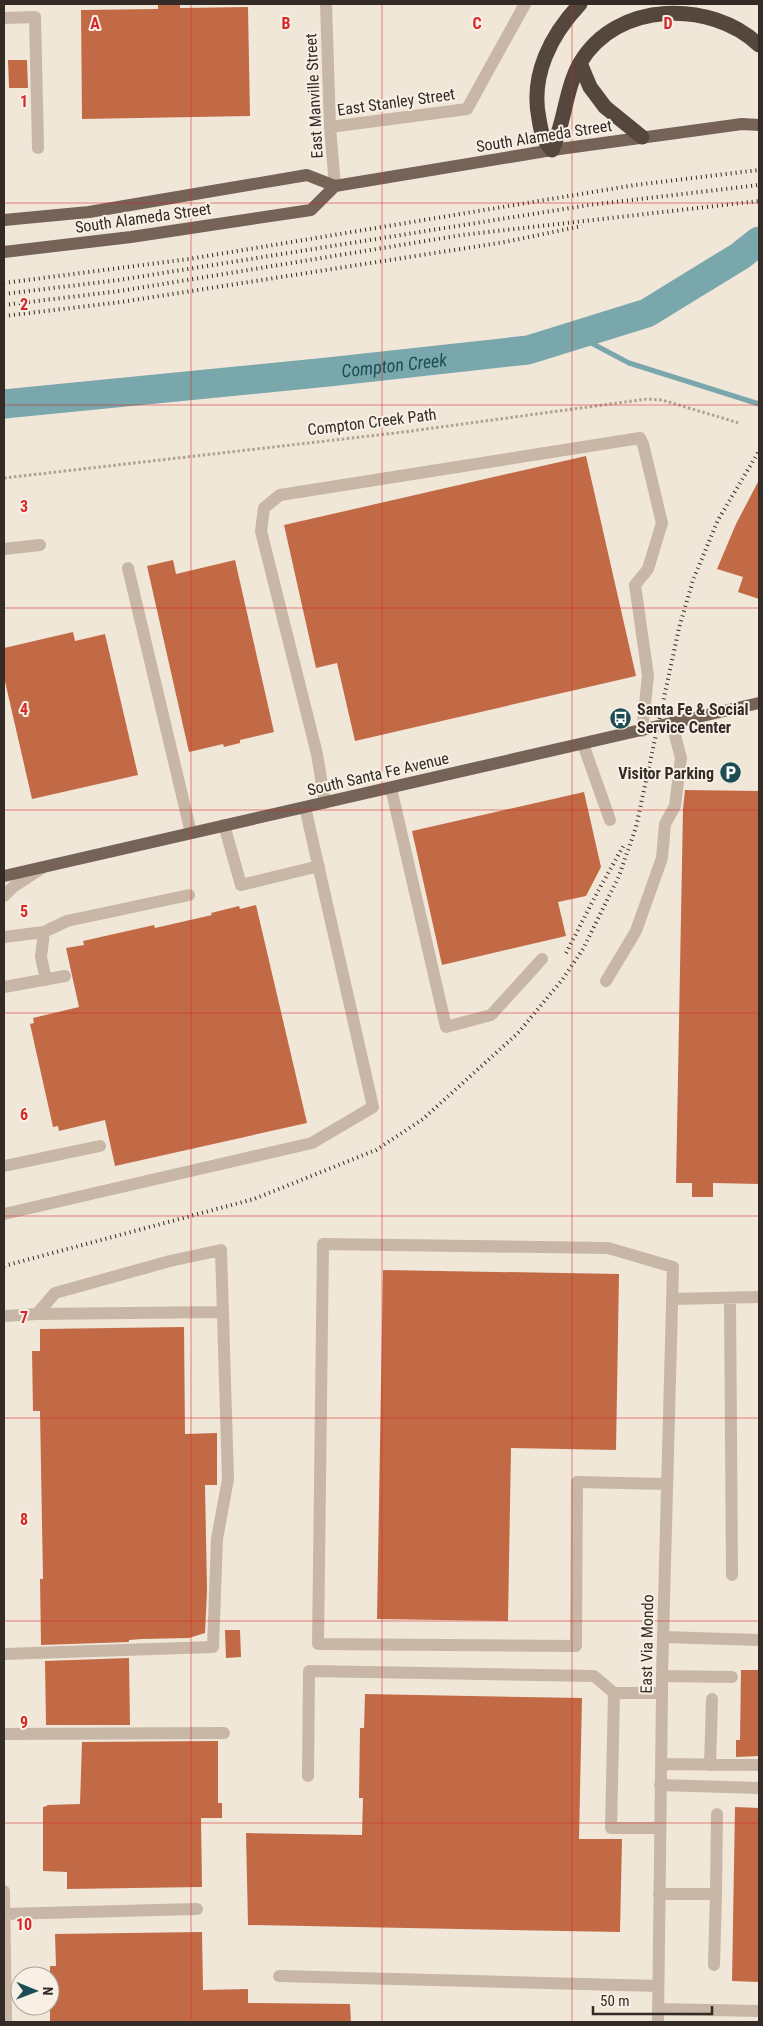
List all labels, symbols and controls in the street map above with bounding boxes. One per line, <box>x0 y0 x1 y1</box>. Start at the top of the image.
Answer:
text: A <box>90 14 100 33</box>
text: B <box>282 14 291 33</box>
text: C <box>472 14 482 33</box>
text: D <box>663 14 673 33</box>
street label: East Manville Street <box>301 33 327 159</box>
street label: East Stanley Street <box>336 84 456 120</box>
text: 1 <box>20 92 28 111</box>
street label: South Alameda Street <box>475 116 613 156</box>
street label: South Alameda Street <box>74 199 212 237</box>
text: 2 <box>20 295 28 314</box>
water label: Compton Creek <box>340 348 449 381</box>
street label: Compton Creek Path <box>306 405 438 439</box>
text: 3 <box>20 497 28 516</box>
text: 4 <box>20 700 28 719</box>
place label: Santa Fe & Social Service Center <box>637 700 748 737</box>
bus stop icon: Santa Fe & Social Service Center <box>609 706 633 730</box>
street label: South Santa Fe Avenue <box>305 748 451 800</box>
parking icon: Visitor Parking <box>718 761 742 785</box>
place label: Visitor Parking <box>618 764 714 783</box>
text: 5 <box>20 902 28 921</box>
text: 6 <box>20 1105 28 1124</box>
text: 7 <box>20 1308 28 1327</box>
text: 8 <box>20 1510 28 1529</box>
street label: East Via Mondo <box>637 1594 657 1694</box>
text: 9 <box>20 1713 28 1732</box>
text: 10 <box>16 1915 32 1934</box>
north arrow <box>10 1966 60 2016</box>
scale bar <box>593 1984 712 2016</box>
text: N <box>40 1987 56 1996</box>
text: 50 m <box>600 1992 630 2010</box>

